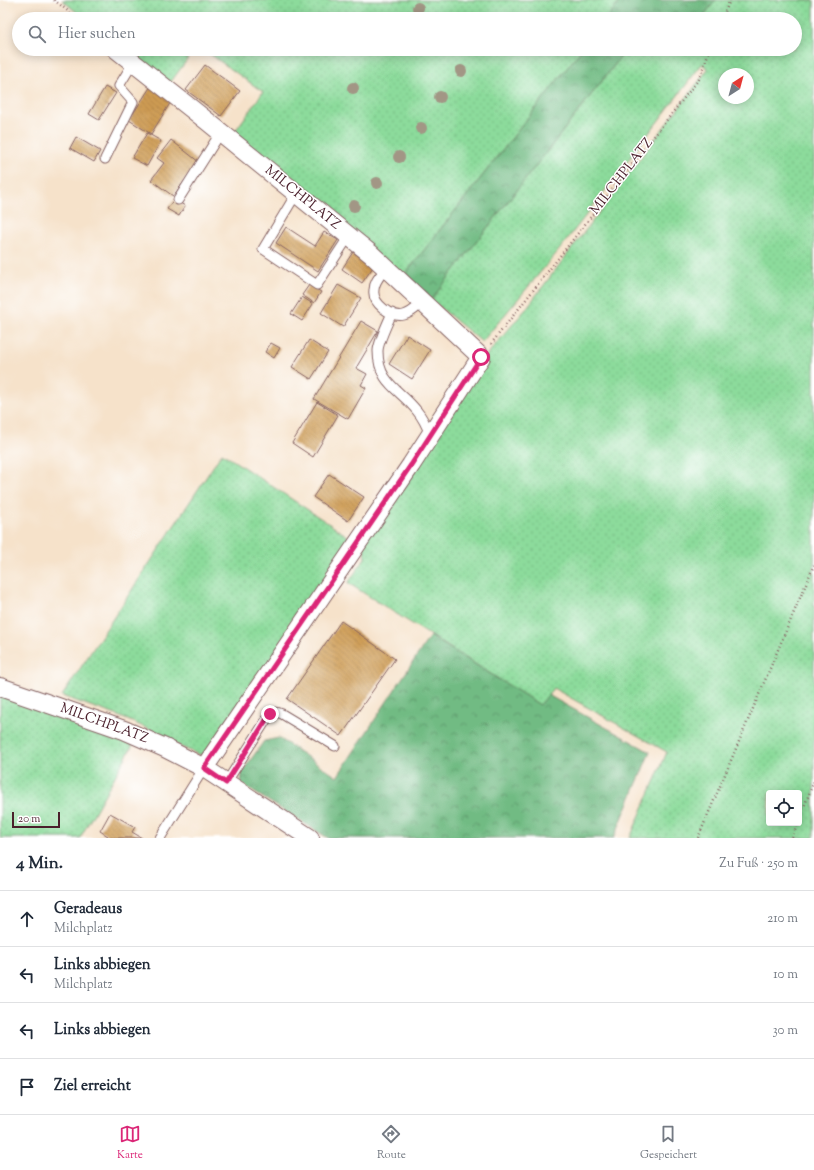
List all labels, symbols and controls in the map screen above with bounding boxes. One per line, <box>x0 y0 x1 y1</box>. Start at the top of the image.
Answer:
search box <box>12 12 802 56</box>
icon: search <box>26 23 48 45</box>
text: Hier suchen <box>58 24 136 45</box>
north arrow <box>718 68 754 104</box>
street label: MILCHPLATZ <box>586 134 658 220</box>
street label: MILCHPLATZ <box>260 161 344 235</box>
route start <box>472 348 490 366</box>
street label: MILCHPLATZ <box>57 699 151 749</box>
route end <box>261 705 279 723</box>
map controls <box>766 790 802 826</box>
button: locate <box>766 790 802 826</box>
scale bar <box>12 810 60 829</box>
text: 20 m <box>18 811 40 827</box>
text: 4 Min. <box>16 852 63 876</box>
text: Zu Fuß · 250 m <box>719 855 798 873</box>
text: Geradeaus <box>54 899 122 920</box>
icon: ahead <box>16 908 38 930</box>
text: 210 m <box>767 910 798 928</box>
text: Milchplatz <box>54 920 112 938</box>
text: Links abbiegen <box>54 955 151 976</box>
icon: left <box>16 964 38 986</box>
text: 10 m <box>773 966 798 984</box>
text: Milchplatz <box>54 976 112 994</box>
icon: left <box>16 1020 38 1042</box>
text: Links abbiegen <box>54 1020 151 1041</box>
text: 30 m <box>772 1022 798 1040</box>
icon: arrive <box>16 1076 38 1098</box>
text: Ziel erreicht <box>54 1076 131 1097</box>
tab: Karte <box>117 1123 143 1163</box>
tab: Route <box>377 1123 406 1163</box>
tab: Gespeichert <box>640 1123 697 1163</box>

